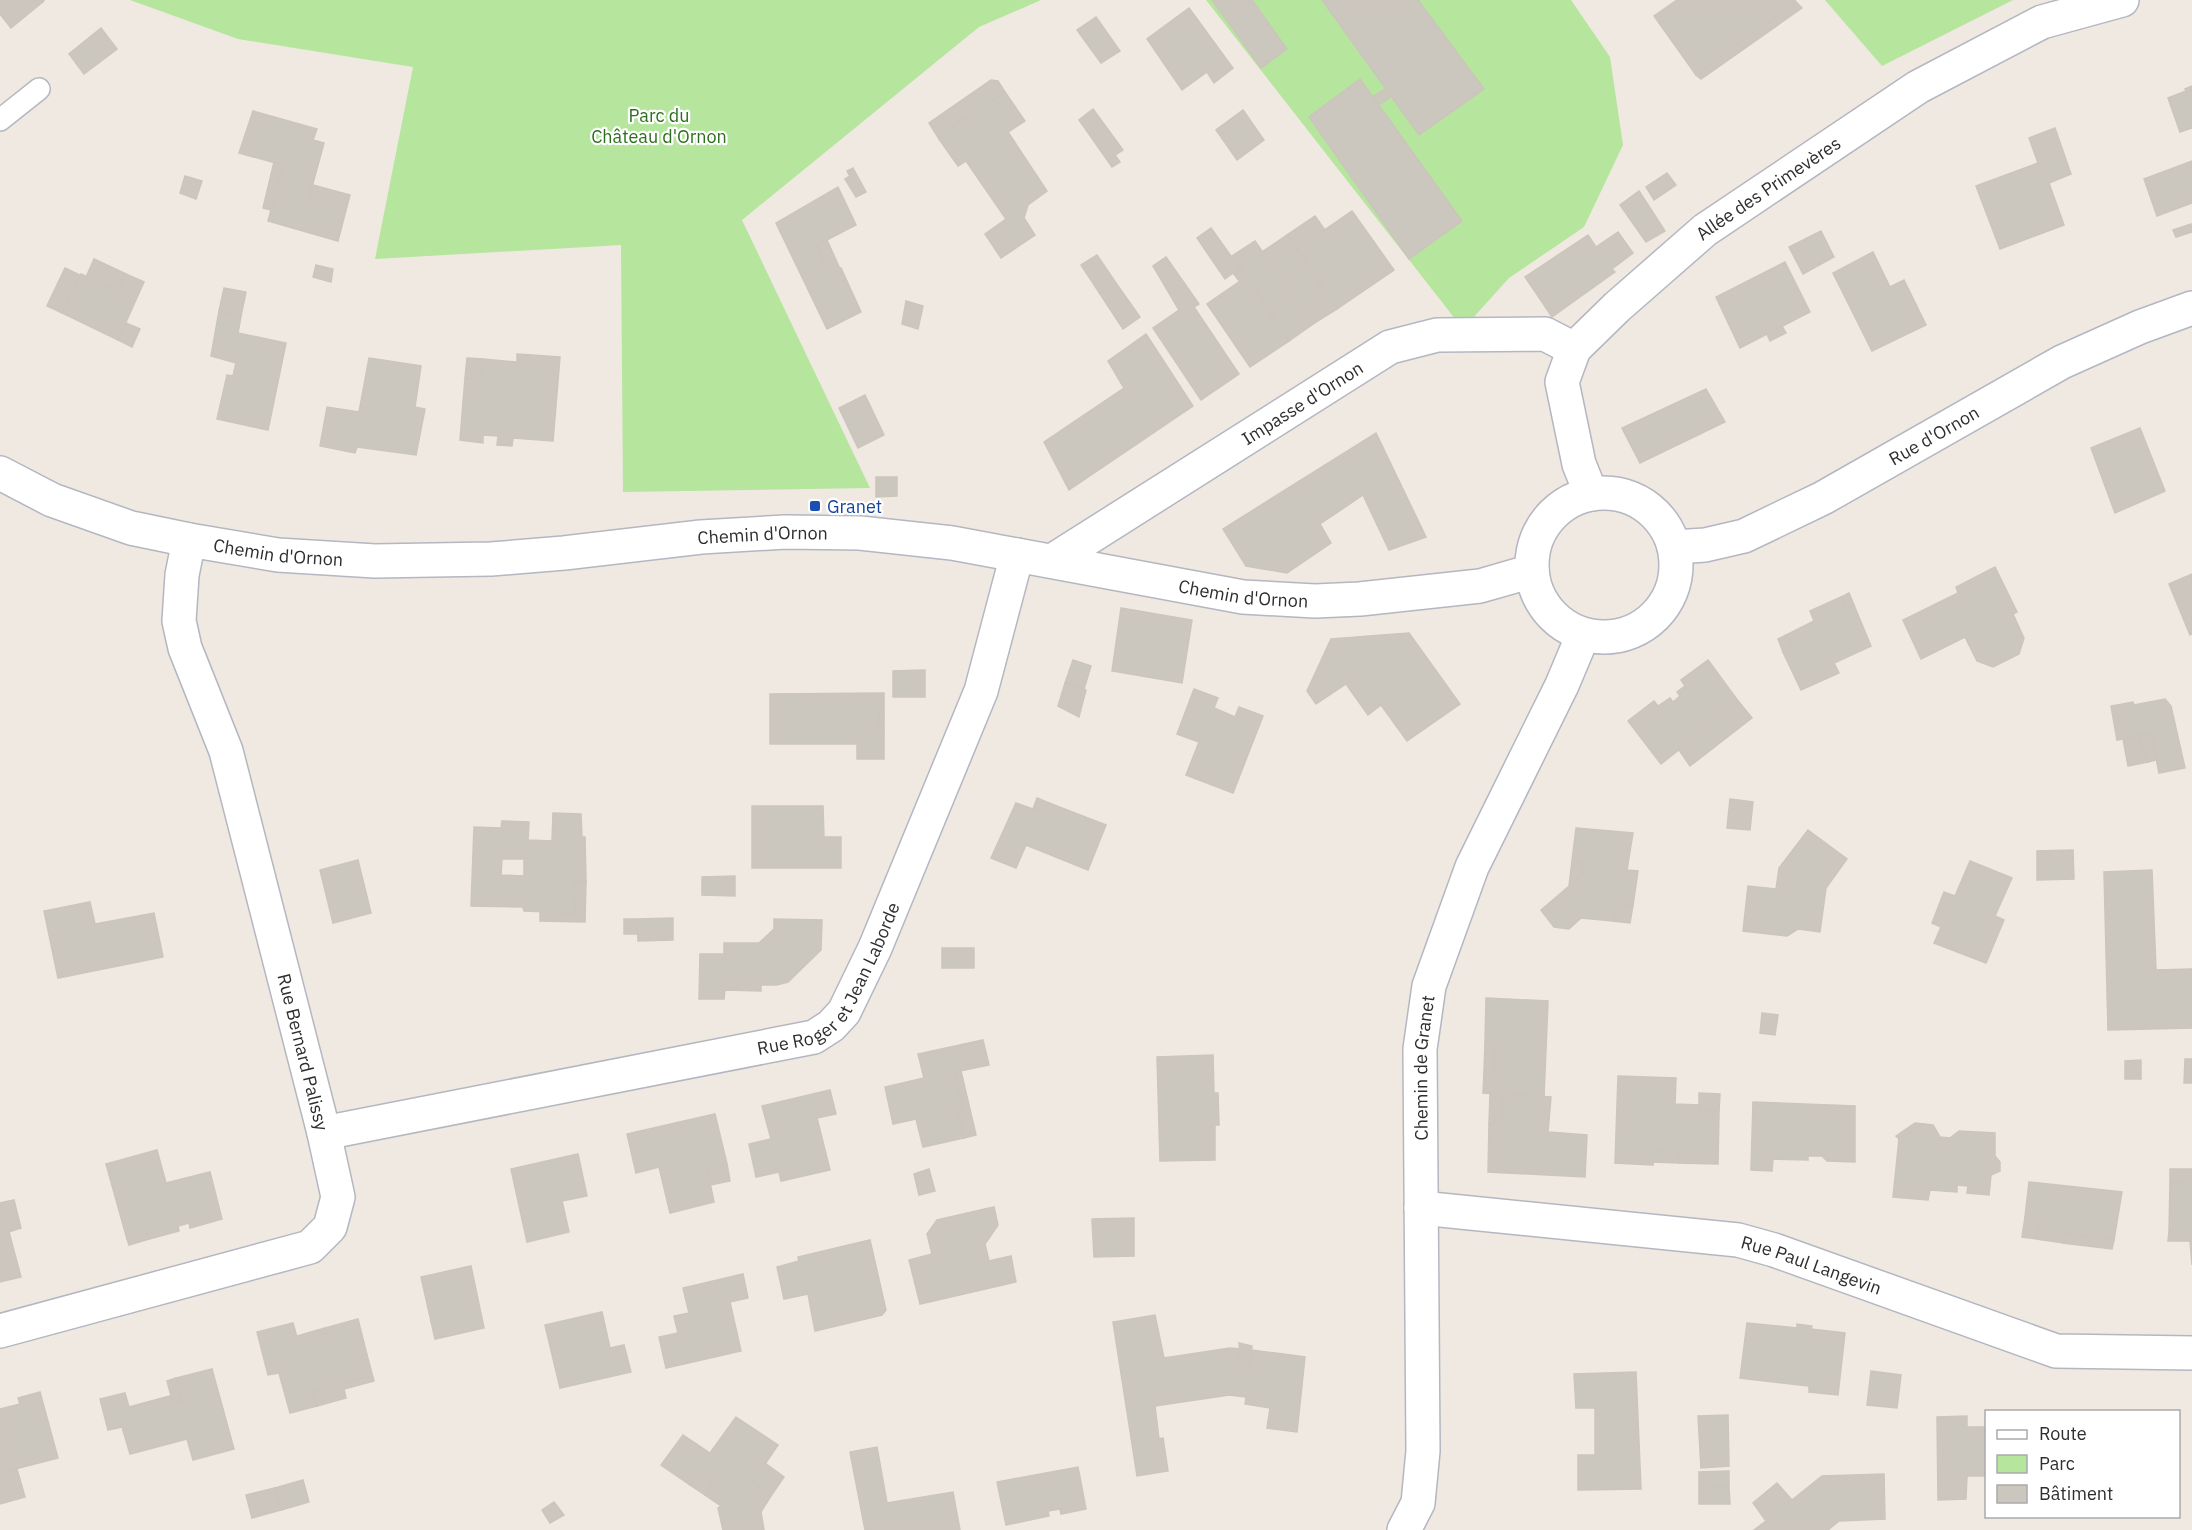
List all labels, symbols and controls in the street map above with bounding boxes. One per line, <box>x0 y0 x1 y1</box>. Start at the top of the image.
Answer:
park label: Parc du Château d'Ornon <box>591 104 727 148</box>
street label: Allée des Primevères <box>1691 131 1845 245</box>
street label: Impasse d'Ornon <box>1237 356 1367 450</box>
street label: Rue d'Ornon <box>1884 400 1983 470</box>
place label: Granet <box>827 495 882 518</box>
marker: Granet <box>808 499 822 513</box>
street label: Chemin d'Ornon <box>697 520 828 549</box>
street label: Chemin d'Ornon <box>212 533 344 571</box>
street label: Chemin d'Ornon <box>1177 574 1309 612</box>
street label: Rue Roger et Jean Laborde <box>755 898 904 1059</box>
street label: Rue Bernard Palissy <box>272 971 334 1133</box>
street label: Chemin de Granet <box>1408 994 1439 1141</box>
street label: Rue Paul Langevin <box>1739 1230 1885 1299</box>
legend <box>1985 1410 2180 1518</box>
text: Route <box>2039 1422 2087 1445</box>
text: Parc <box>2039 1452 2075 1475</box>
text: Bâtiment <box>2039 1482 2113 1505</box>

